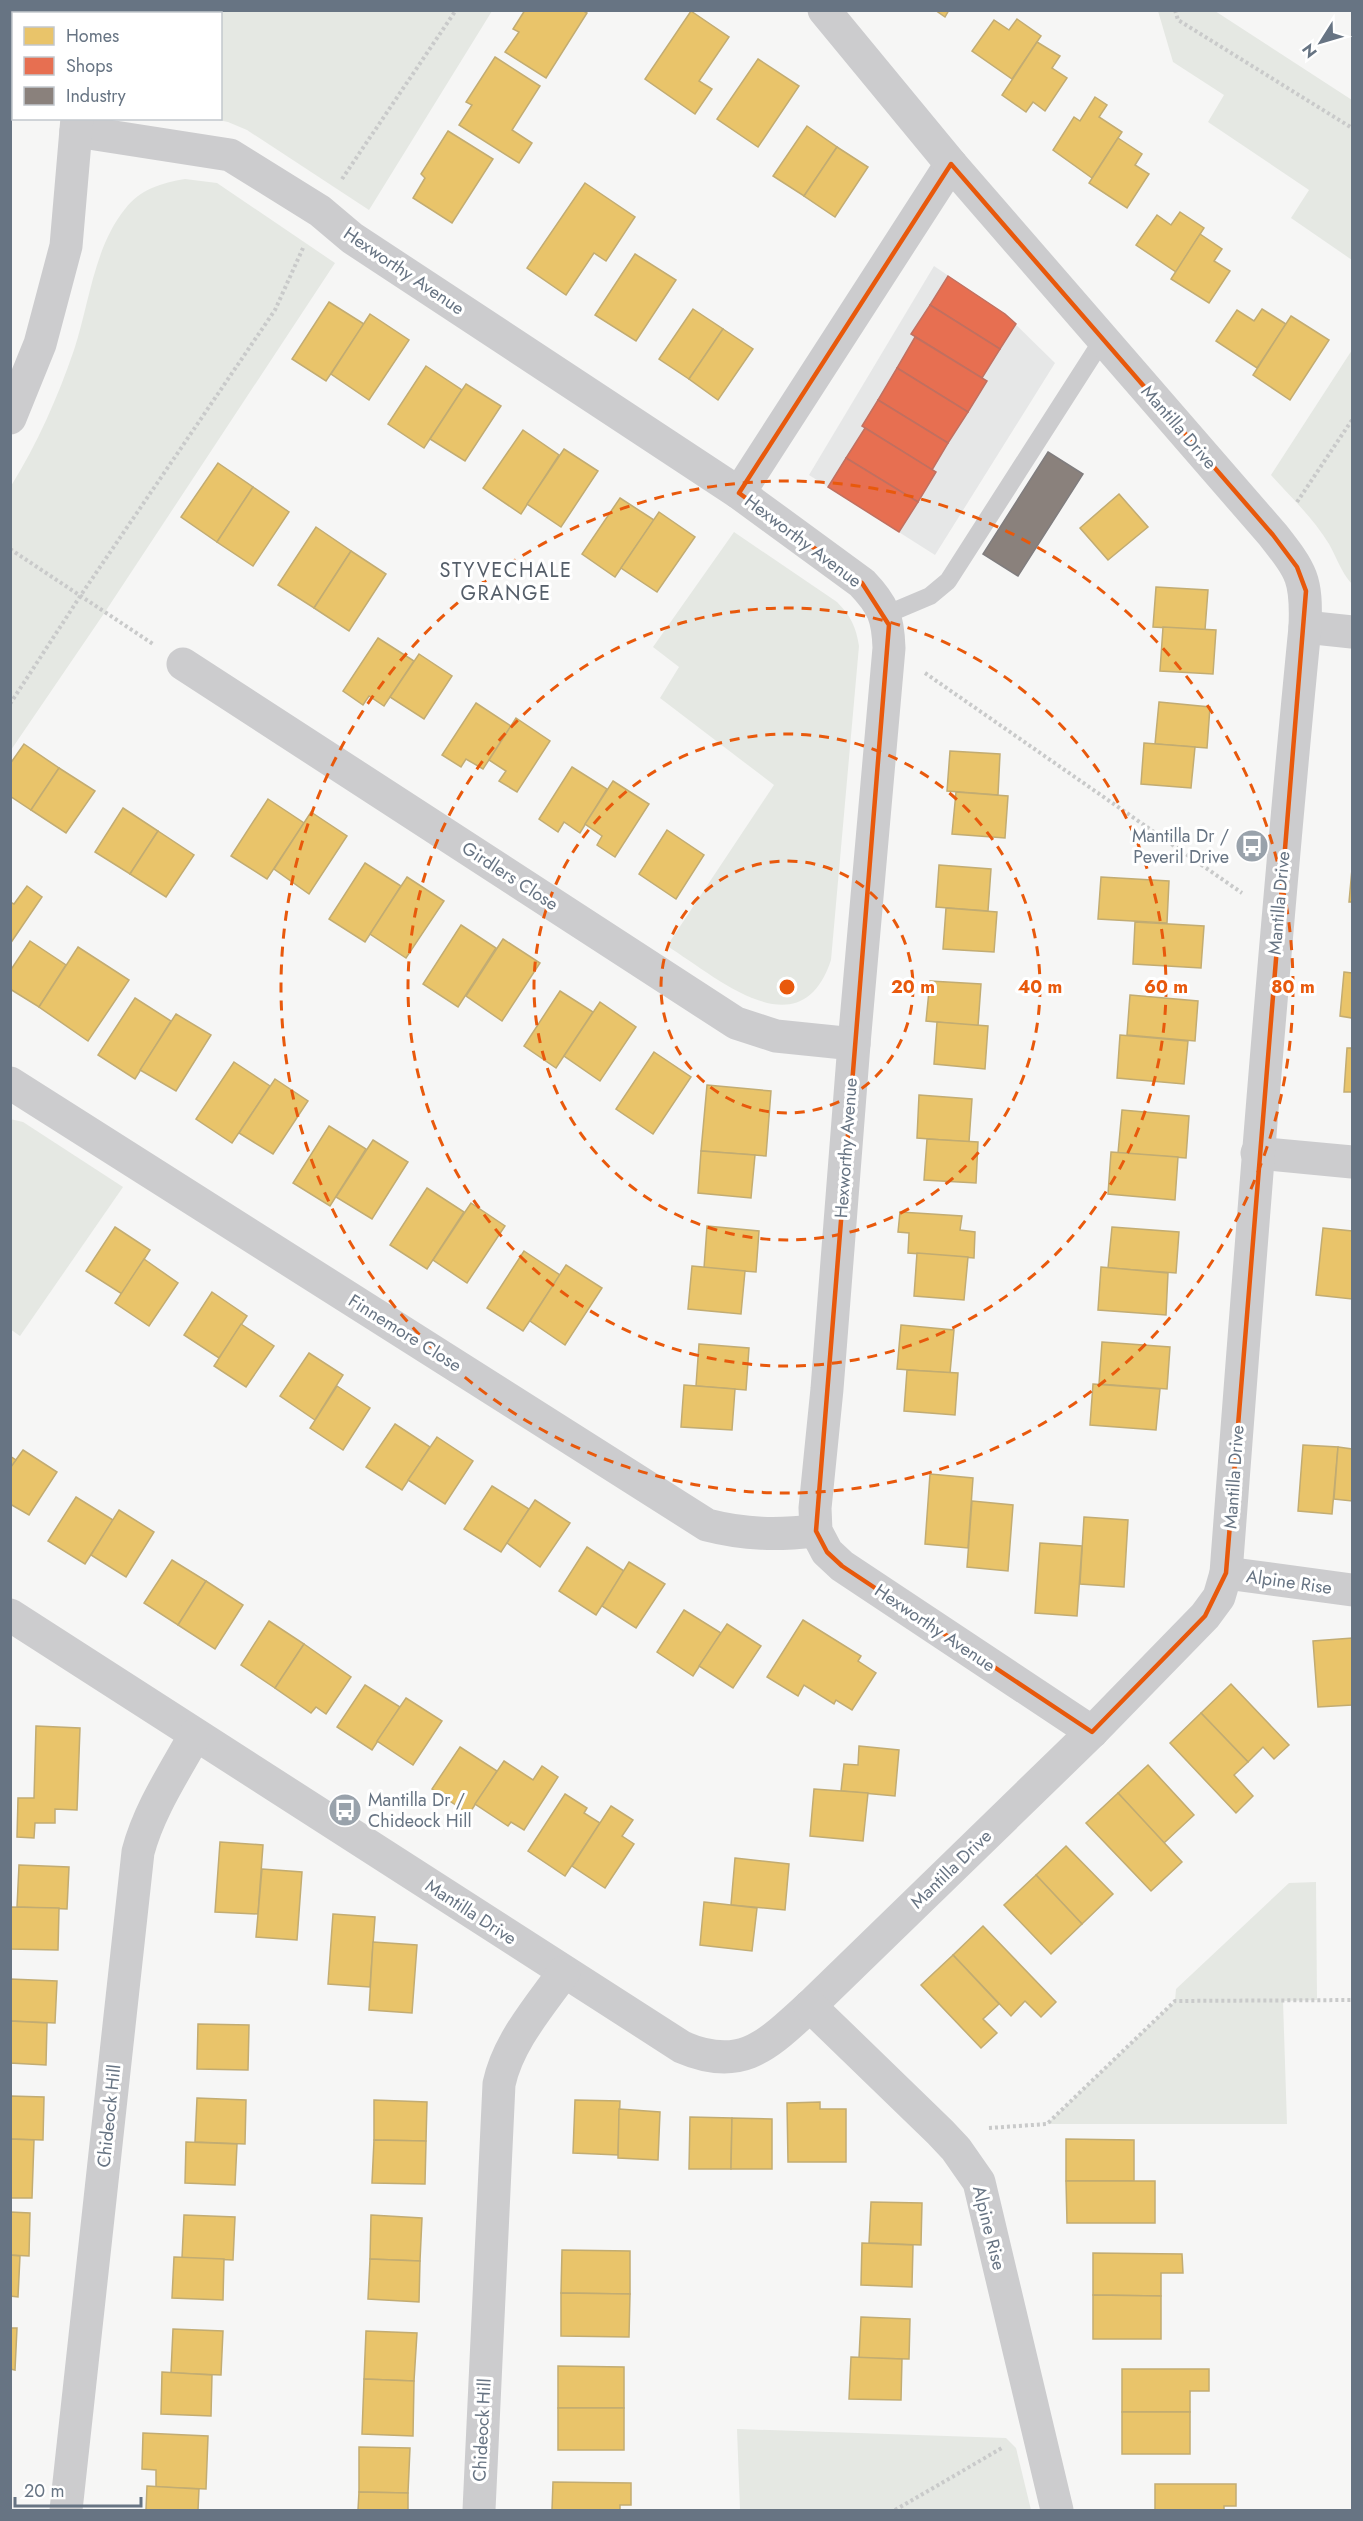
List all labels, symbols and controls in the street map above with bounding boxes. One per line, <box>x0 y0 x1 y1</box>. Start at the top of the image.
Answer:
legend <box>12 12 222 120</box>
north arrow <box>1291 12 1351 72</box>
text: Homes <box>66 23 119 49</box>
text: N <box>1296 39 1322 63</box>
text: Shops <box>66 53 113 79</box>
text: Industry <box>66 83 126 109</box>
street label: Hexworthy Avenue <box>338 221 470 321</box>
street label: Mantilla Drive <box>1135 379 1223 475</box>
street label: Hexworthy Avenue <box>739 488 867 594</box>
district label: STYVECHALE GRANGE <box>439 556 573 608</box>
place label: Mantilla Dr / Peveril Drive <box>1132 823 1229 870</box>
bus stop icon: Mantilla Dr / Peveril Drive <box>1234 828 1270 864</box>
street label: Girdlers Close <box>457 835 563 917</box>
street label: Mantilla Drive <box>1262 850 1296 956</box>
text: 20 m <box>891 974 935 1000</box>
text: 40 m <box>1018 974 1062 1000</box>
text: 60 m <box>1144 974 1188 1000</box>
text: 80 m <box>1271 974 1315 1000</box>
centre of rings <box>777 977 797 997</box>
street label: Hexworthy Avenue <box>828 1077 864 1219</box>
street label: Finnemore Close <box>343 1288 467 1378</box>
street label: Mantilla Drive <box>1217 1424 1251 1530</box>
street label: Alpine Rise <box>1244 1563 1334 1601</box>
street label: Hexworthy Avenue <box>869 1578 1001 1678</box>
place label: Mantilla Dr / Chideock Hill <box>368 1787 472 1834</box>
bus stop icon: Mantilla Dr / Chideock Hill <box>327 1792 363 1828</box>
street label: Mantilla Drive <box>905 1824 997 1914</box>
street label: Mantilla Drive <box>420 1873 522 1951</box>
street label: Chideock Hill <box>91 2063 127 2169</box>
street label: Alpine Rise <box>966 2183 1012 2273</box>
street label: Chideock Hill <box>466 2378 498 2482</box>
scale bar <box>15 2470 141 2508</box>
text: 20 m <box>24 2478 64 2504</box>

